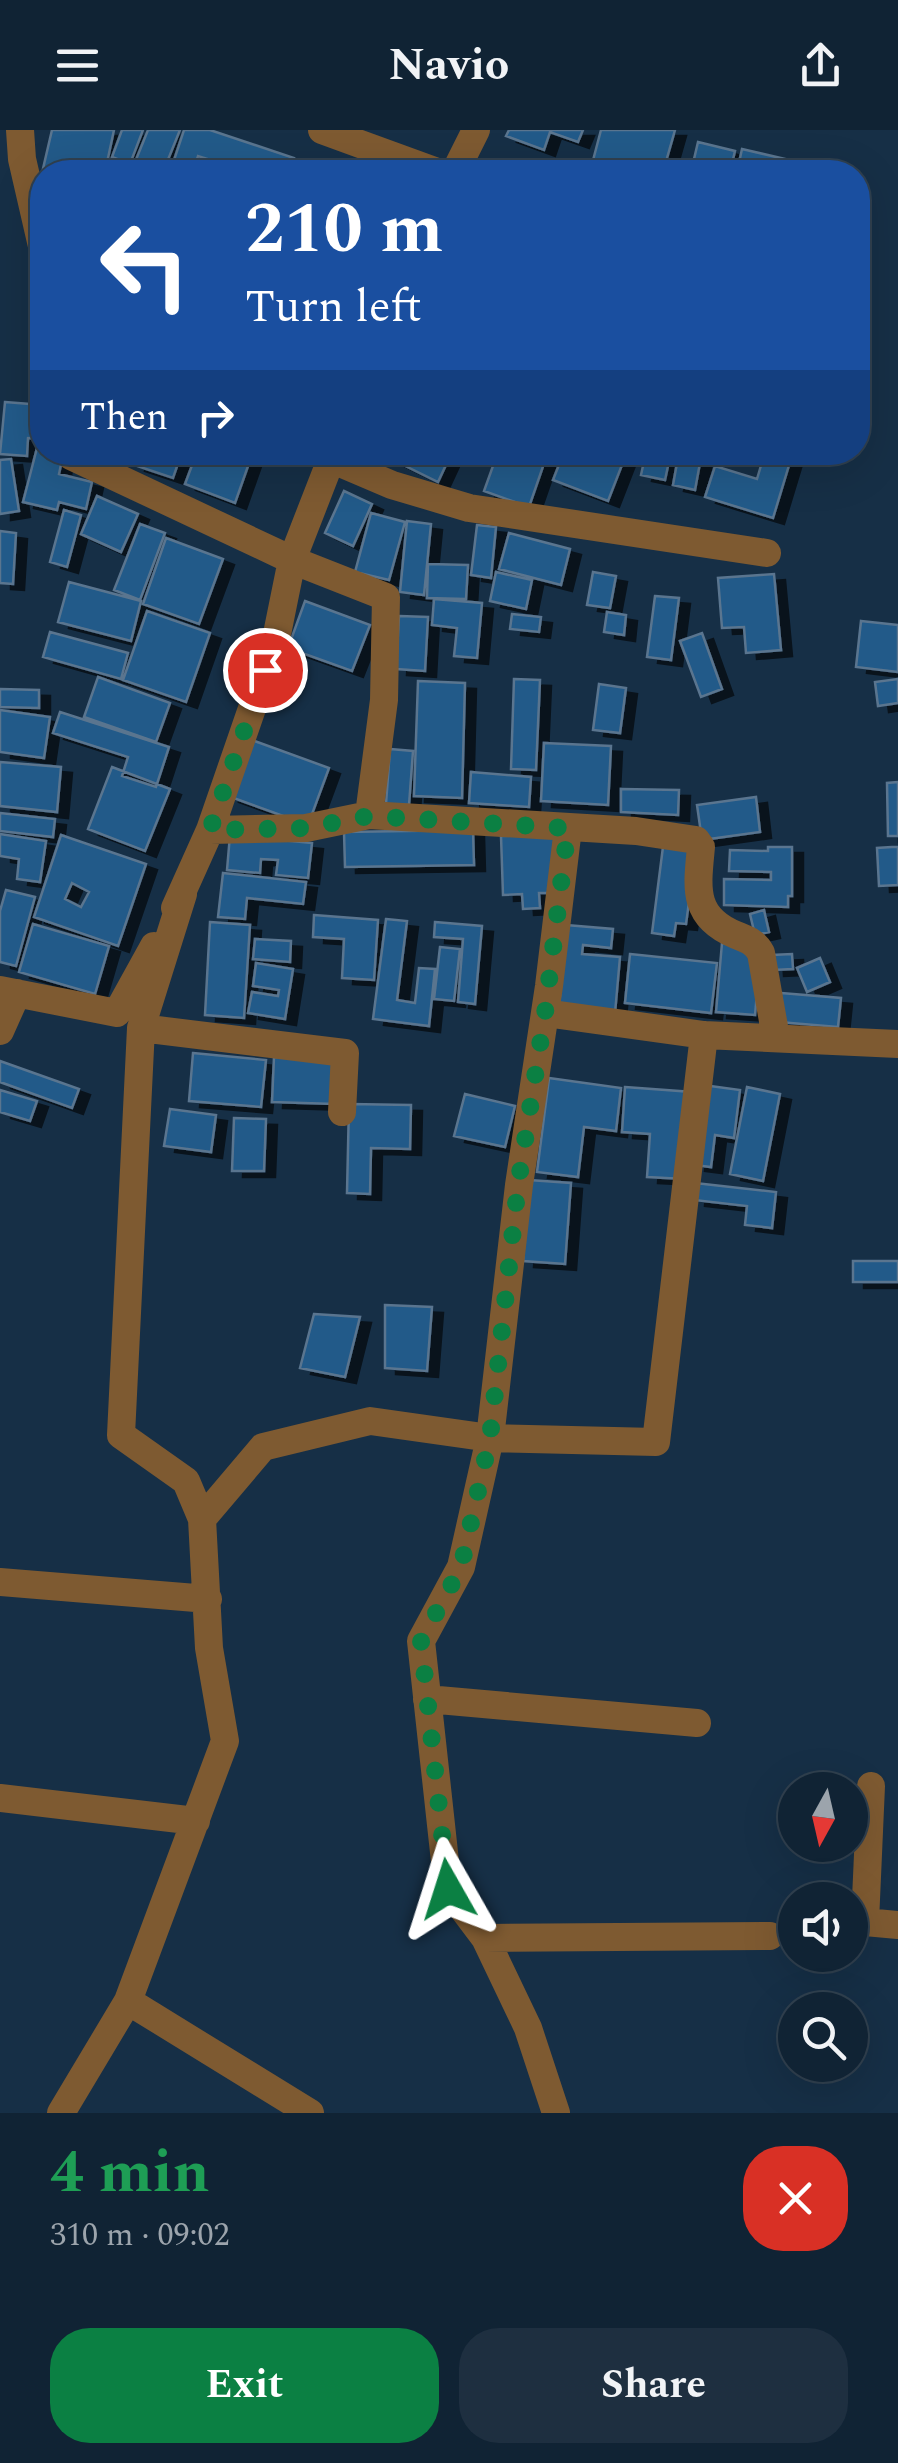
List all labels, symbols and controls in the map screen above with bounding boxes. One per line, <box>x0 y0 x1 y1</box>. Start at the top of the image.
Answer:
text: Navio <box>388 31 510 100</box>
icon: menu <box>50 38 105 93</box>
icon: share <box>793 38 848 93</box>
text: 210 m <box>245 177 443 283</box>
icon: left <box>80 200 210 330</box>
text: Turn left <box>245 273 422 342</box>
text: Then <box>80 389 168 447</box>
icon: right <box>188 390 243 445</box>
pin <box>223 628 308 713</box>
icon: arrive <box>238 643 293 698</box>
north arrow <box>778 1772 868 1862</box>
map controls <box>778 1772 868 2082</box>
position arrow <box>396 1837 500 1941</box>
button: sound <box>778 1882 868 1972</box>
button: search <box>778 1992 868 2082</box>
text: 4 min <box>50 2127 210 2219</box>
button: close <box>743 2146 848 2251</box>
text: 310 m · 09:02 <box>50 2211 230 2260</box>
button: Exit <box>50 2328 439 2443</box>
button: Share <box>459 2328 848 2443</box>

